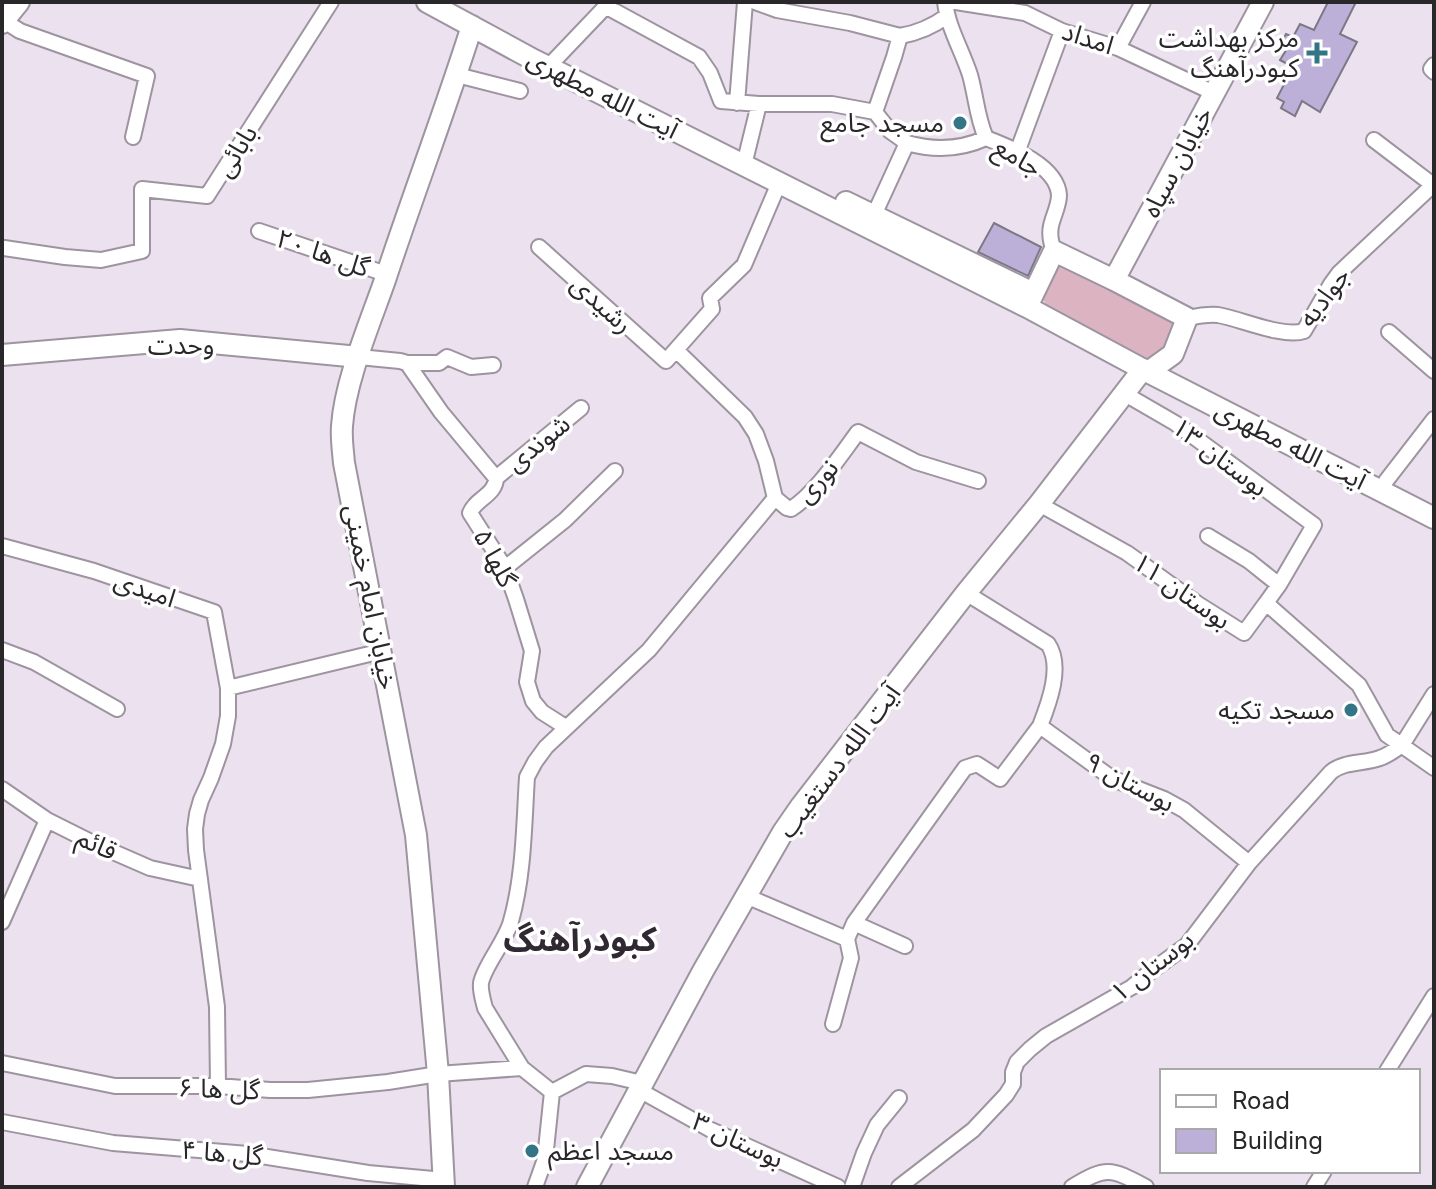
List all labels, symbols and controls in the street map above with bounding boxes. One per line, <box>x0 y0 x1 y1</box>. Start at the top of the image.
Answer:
street label: امداد <box>1059 15 1118 60</box>
place label: مرکز بهداشت کبودرآهنگ <box>1159 22 1299 83</box>
street label: آیت الله مطهری <box>522 42 685 146</box>
marker: مرکز بهداشت کبودرآهنگ <box>1306 42 1328 64</box>
street label: خیابان سپاه <box>1135 101 1220 223</box>
place label: مسجد جامع <box>820 107 944 143</box>
marker: مسجد جامع <box>951 114 969 132</box>
street label: بابائی <box>208 119 263 182</box>
street label: جامع <box>986 130 1048 187</box>
street label: گل ها ۲۰ <box>272 222 374 283</box>
street label: جوادیه <box>1291 261 1356 333</box>
street label: رشیدی <box>565 268 640 339</box>
street label: وحدت <box>148 329 214 360</box>
street label: آیت الله مطهری <box>1210 393 1373 497</box>
street label: شوندی <box>499 408 576 478</box>
street label: بوستان ۱۳ <box>1166 411 1274 503</box>
street label: نوری <box>789 452 844 509</box>
street label: خیابان امام خمینی <box>333 502 405 693</box>
street label: گلها ۵ <box>467 523 524 592</box>
street label: بوستان ۱۱ <box>1128 546 1237 635</box>
street label: امیدی <box>110 564 180 613</box>
street label: آیت الله دستغیب <box>771 677 907 844</box>
place label: مسجد تکیه <box>1218 694 1335 725</box>
marker: مسجد تکیه <box>1342 701 1360 719</box>
street label: بوستان ۹ <box>1080 745 1180 818</box>
street label: قائم <box>70 821 122 871</box>
district label: کبودرآهنگ <box>503 918 657 959</box>
street label: بوستان ۱ <box>1104 924 1199 1008</box>
legend <box>1160 1069 1420 1173</box>
street label: گل ها ۶ <box>178 1072 261 1105</box>
text: Road <box>1232 1086 1290 1115</box>
street label: بوستان ۳ <box>688 1105 789 1174</box>
text: Building <box>1232 1126 1323 1155</box>
street label: گل ها ۴ <box>180 1134 264 1172</box>
place label: مسجد اعظم <box>548 1135 674 1171</box>
marker: مسجد اعظم <box>523 1142 541 1160</box>

